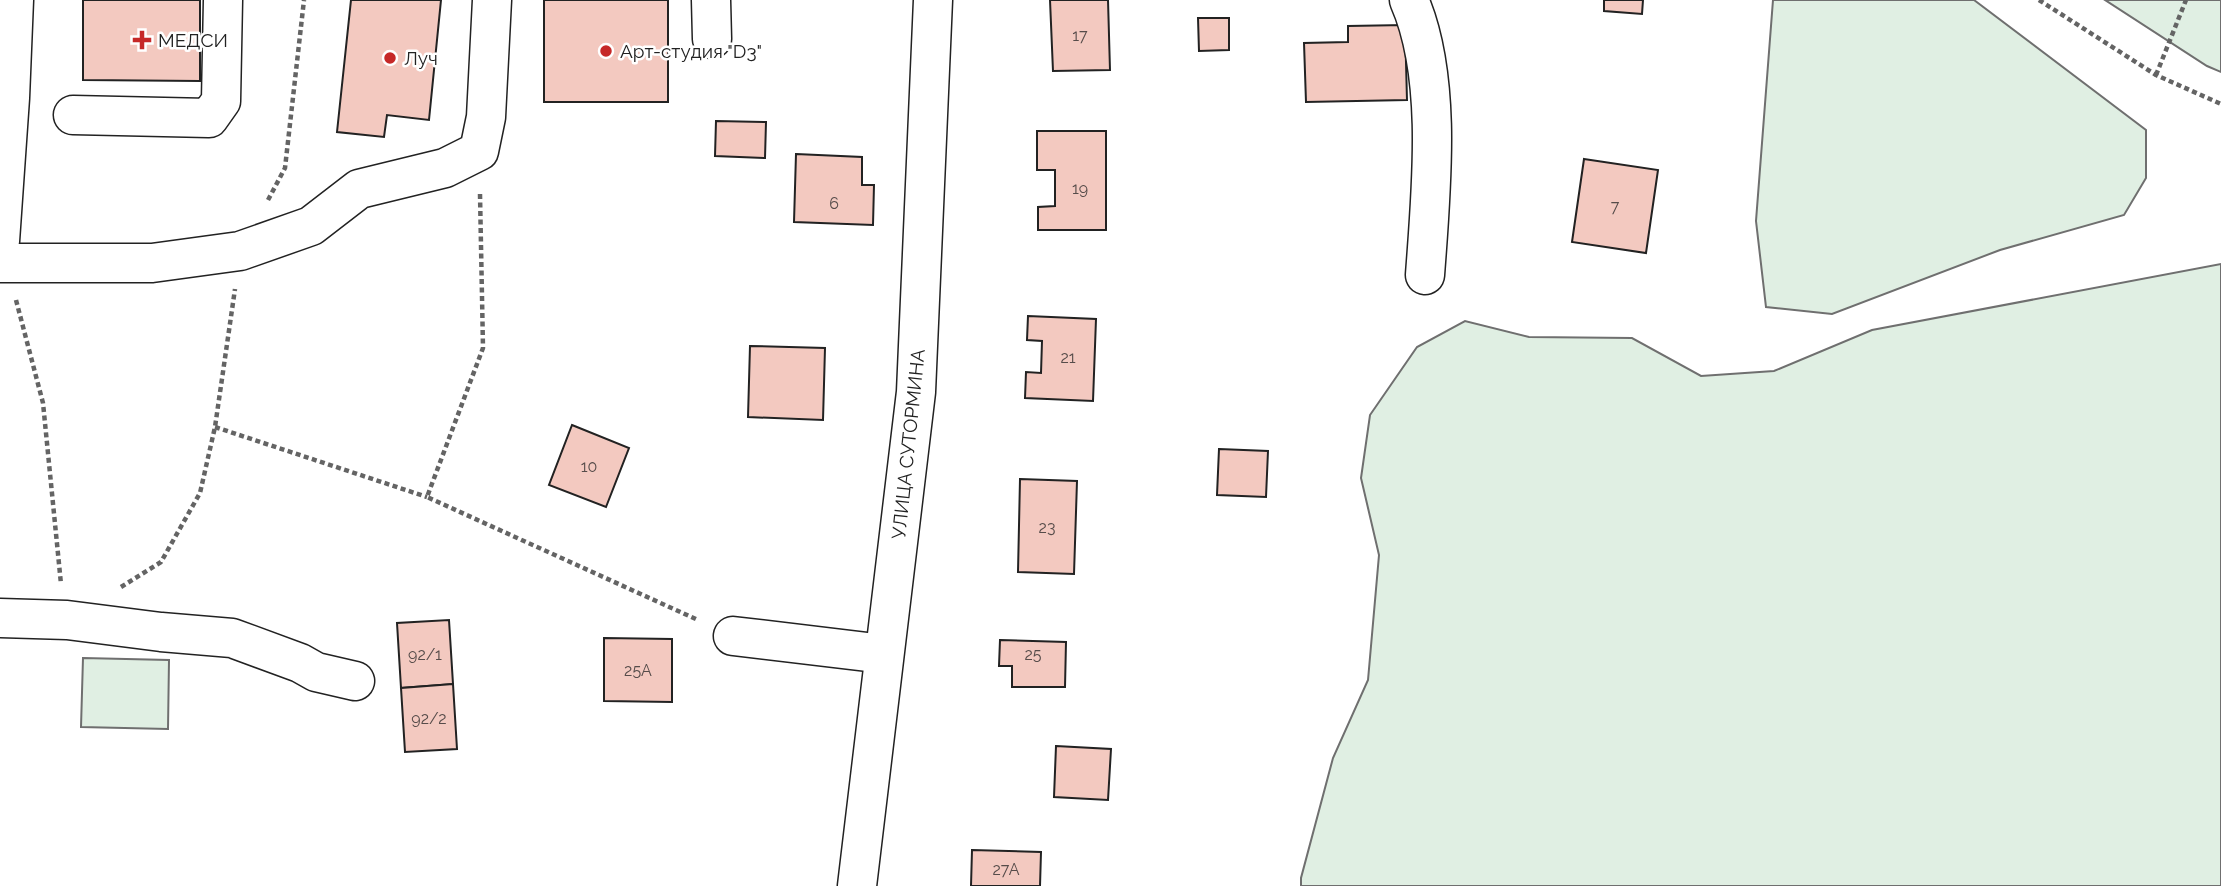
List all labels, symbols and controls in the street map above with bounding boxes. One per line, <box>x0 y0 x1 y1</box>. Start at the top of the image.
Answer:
house number: 17 <box>1072 26 1088 45</box>
place label: МЕДСИ <box>158 29 228 51</box>
marker: МЕДСИ <box>132 30 152 50</box>
place label: Арт-студия "D3" <box>620 40 762 62</box>
marker: Арт-студия "D3" <box>598 43 614 59</box>
place label: Луч <box>404 47 438 69</box>
marker: Луч <box>382 50 398 66</box>
house number: 19 <box>1072 179 1088 198</box>
house number: 6 <box>829 194 839 213</box>
house number: 7 <box>1611 197 1620 216</box>
street label: УЛИЦА СУТОРМИНА <box>887 348 929 540</box>
house number: 21 <box>1060 348 1076 367</box>
house number: 10 <box>581 457 597 476</box>
house number: 23 <box>1039 518 1055 537</box>
house number: 92/1 <box>408 645 442 664</box>
house number: 25 <box>1024 645 1042 664</box>
house number: 25А <box>624 661 652 680</box>
house number: 92/2 <box>411 709 447 728</box>
house number: 27А <box>993 860 1020 879</box>

